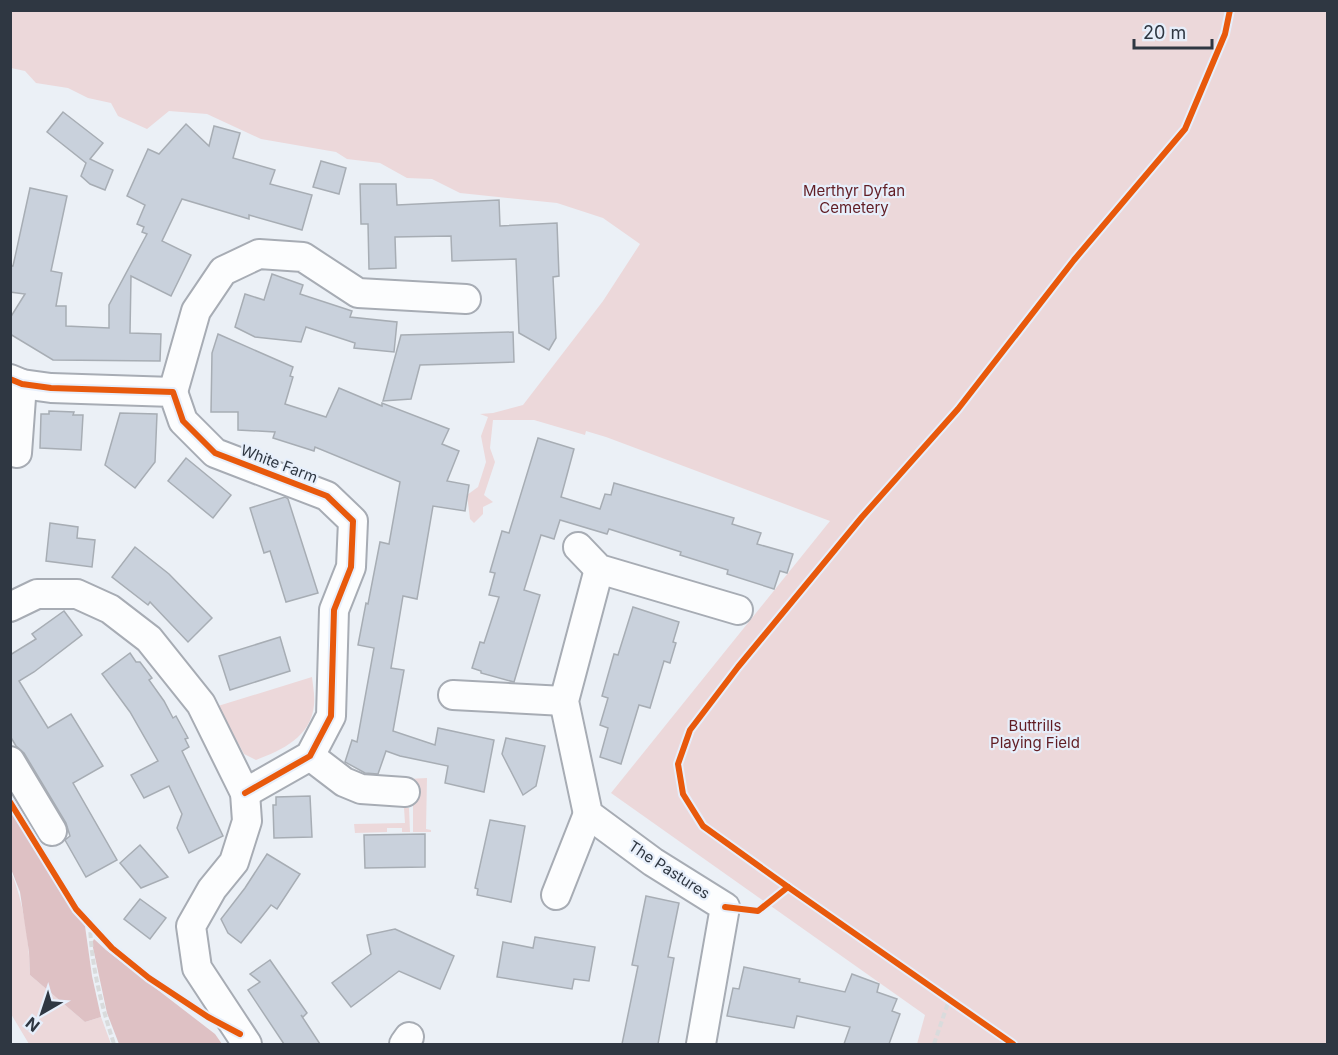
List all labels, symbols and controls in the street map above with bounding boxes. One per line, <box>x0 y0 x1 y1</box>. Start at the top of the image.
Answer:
scale bar <box>1134 12 1212 50</box>
text: 20 m <box>1143 22 1186 43</box>
park label: Merthyr Dyfan Cemetery <box>803 181 905 217</box>
street label: White Farm <box>238 440 320 487</box>
park label: Buttrills Playing Field <box>990 716 1080 752</box>
street label: The Pastures <box>625 836 714 903</box>
north arrow <box>12 983 72 1043</box>
text: N <box>22 1013 44 1036</box>

